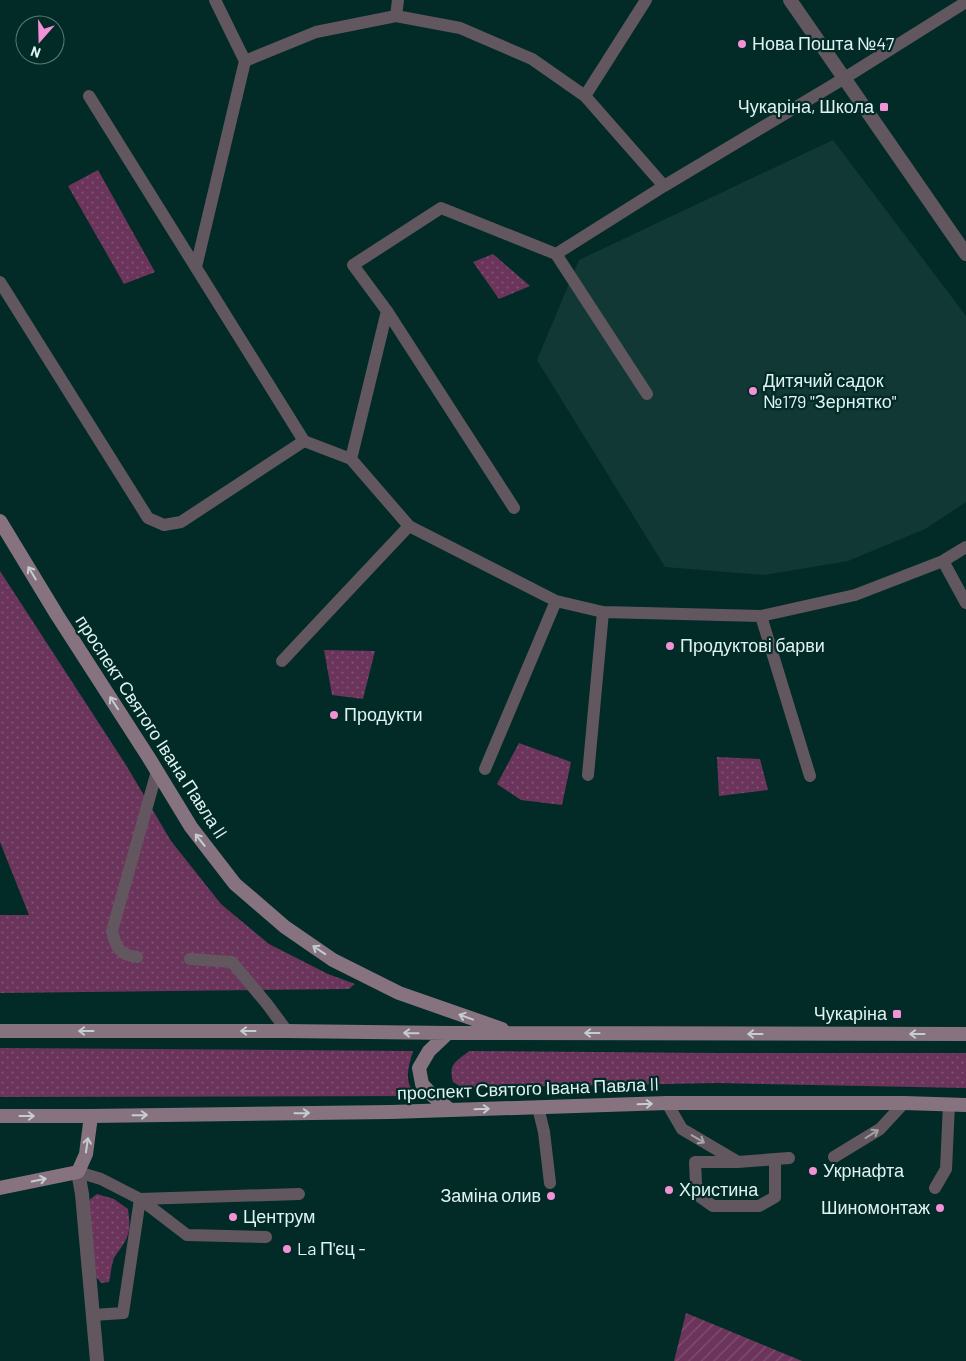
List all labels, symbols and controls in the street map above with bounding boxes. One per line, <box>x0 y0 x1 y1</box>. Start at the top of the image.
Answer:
north arrow <box>15 15 65 65</box>
place label: Нова Пошта №47 <box>752 32 895 54</box>
marker: Нова Пошта №47 <box>736 38 748 50</box>
text: N <box>28 43 43 62</box>
place label: Чукаріна, Школа <box>738 95 875 117</box>
marker: Чукаріна, Школа <box>878 101 890 113</box>
place label: Дитячий садок №179 "Зернятко" <box>763 369 897 412</box>
marker: Дитячий садок №179 "Зернятко" <box>747 385 759 397</box>
one-way arrow <box>26 567 36 581</box>
street label: проспект Святого Івана Павла II <box>71 611 232 842</box>
place label: Продуктові барви <box>680 634 825 656</box>
marker: Продуктові барви <box>664 640 676 652</box>
one-way arrow <box>108 696 118 710</box>
place label: Продукти <box>344 703 422 725</box>
marker: Продукти <box>328 709 340 721</box>
one-way arrow <box>195 834 206 847</box>
one-way arrow <box>312 945 326 955</box>
place label: Чукаріна <box>814 1002 888 1024</box>
marker: Чукаріна <box>891 1008 903 1020</box>
one-way arrow <box>459 1012 474 1021</box>
one-way arrow <box>78 1026 94 1036</box>
one-way arrow <box>241 1026 257 1036</box>
one-way arrow <box>403 1028 420 1038</box>
one-way arrow <box>585 1028 601 1038</box>
one-way arrow <box>747 1029 764 1039</box>
one-way arrow <box>910 1029 926 1039</box>
street label: проспект Святого Івана Павла II <box>397 1072 659 1104</box>
one-way arrow <box>636 1099 652 1108</box>
one-way arrow <box>474 1104 490 1114</box>
one-way arrow <box>294 1108 310 1118</box>
one-way arrow <box>18 1111 34 1121</box>
one-way arrow <box>131 1111 147 1120</box>
one-way arrow <box>865 1128 879 1138</box>
one-way arrow <box>691 1134 705 1144</box>
one-way arrow <box>82 1137 92 1153</box>
place label: Укрнафта <box>823 1159 905 1181</box>
marker: Укрнафта <box>807 1165 819 1177</box>
one-way arrow <box>31 1175 47 1184</box>
place label: Христина <box>679 1178 759 1200</box>
place label: Заміна олив <box>440 1184 541 1206</box>
marker: Христина <box>663 1184 675 1196</box>
marker: Заміна олив <box>545 1190 557 1202</box>
place label: Шиномонтаж <box>821 1196 930 1218</box>
marker: Шиномонтаж <box>934 1202 946 1214</box>
place label: Центрум <box>243 1205 316 1227</box>
marker: Центрум <box>227 1211 239 1223</box>
place label: La П'єц - <box>297 1237 366 1259</box>
marker: La П'єц - <box>281 1243 293 1255</box>

